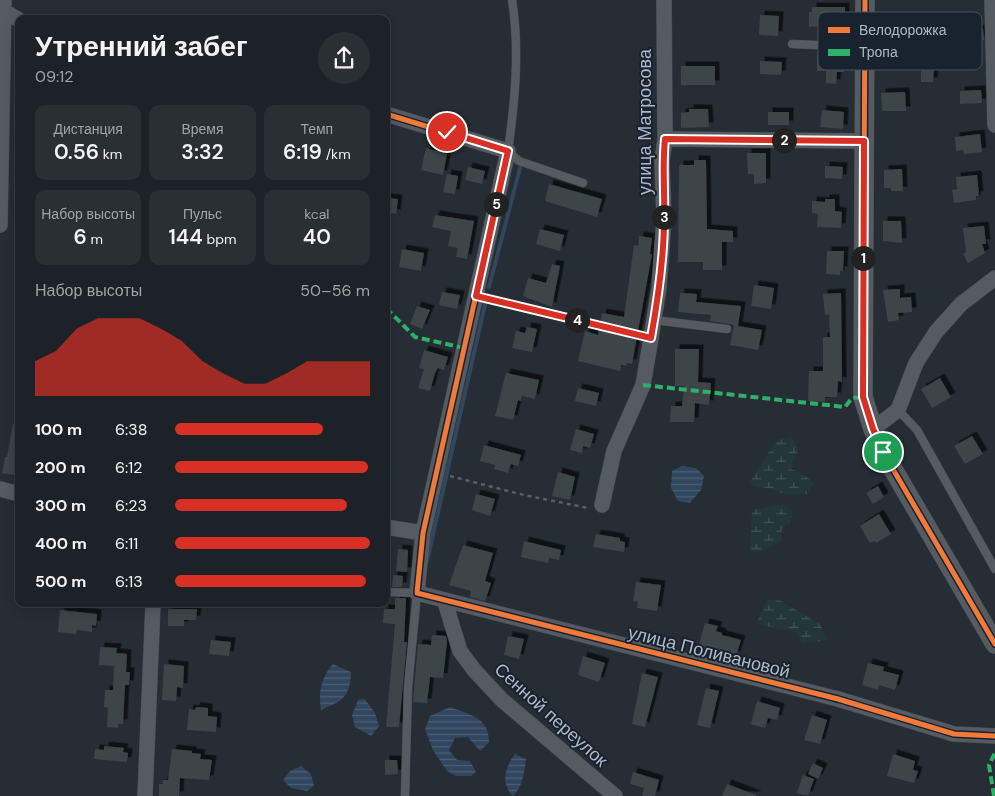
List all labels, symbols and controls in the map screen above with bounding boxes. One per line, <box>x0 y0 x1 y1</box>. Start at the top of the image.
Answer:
legend <box>818 12 982 70</box>
text: Велодорожка <box>859 21 947 39</box>
text: Утренний забег <box>35 28 248 65</box>
button: share <box>318 32 370 84</box>
text: Тропа <box>859 43 898 61</box>
street label: улица Матросова <box>633 48 657 195</box>
text: 09:12 <box>35 66 73 87</box>
pin <box>426 111 468 153</box>
icon: check <box>433 118 461 146</box>
text: Дистанция <box>53 120 123 138</box>
text: Время <box>181 120 224 138</box>
text: Темп <box>300 120 333 138</box>
pin: 2 <box>772 128 796 152</box>
text: 2 <box>780 131 789 149</box>
text: 0.56 <box>54 138 99 166</box>
text: 3:32 <box>181 138 224 166</box>
text: 6:19 <box>283 138 322 166</box>
text: km <box>99 145 122 163</box>
text: /km <box>322 145 351 163</box>
pin: 5 <box>484 192 508 216</box>
text: 5 <box>492 195 501 213</box>
pin: 3 <box>652 204 676 230</box>
text: Набор высоты <box>41 205 135 223</box>
text: Пульс <box>183 205 222 223</box>
text: kcal <box>304 205 329 223</box>
text: 3 <box>660 208 669 226</box>
text: 6 <box>73 223 87 251</box>
text: 144 <box>169 223 203 251</box>
text: 40 <box>303 223 331 251</box>
text: m <box>87 230 103 248</box>
text: bpm <box>203 230 236 248</box>
pin: 1 <box>850 246 876 270</box>
text: 1 <box>861 249 866 267</box>
text: Набор высоты <box>35 280 142 301</box>
text: 50–56 m <box>300 280 370 301</box>
pin: 4 <box>564 308 590 332</box>
text: 4 <box>573 311 582 329</box>
text: 100 m <box>35 419 82 440</box>
text: 6:38 <box>115 419 147 440</box>
pin <box>862 431 904 473</box>
icon: arrive <box>869 438 897 466</box>
text: 200 m <box>35 457 86 478</box>
text: 6:12 <box>115 457 143 478</box>
text: 300 m <box>35 495 86 516</box>
text: 6:23 <box>115 495 147 516</box>
text: 400 m <box>35 533 87 554</box>
text: 6:11 <box>115 533 138 554</box>
text: 500 m <box>35 571 86 592</box>
text: 6:13 <box>115 571 143 592</box>
street label: улица Поливановой <box>625 620 793 684</box>
street label: Сенной переулок <box>489 658 613 772</box>

